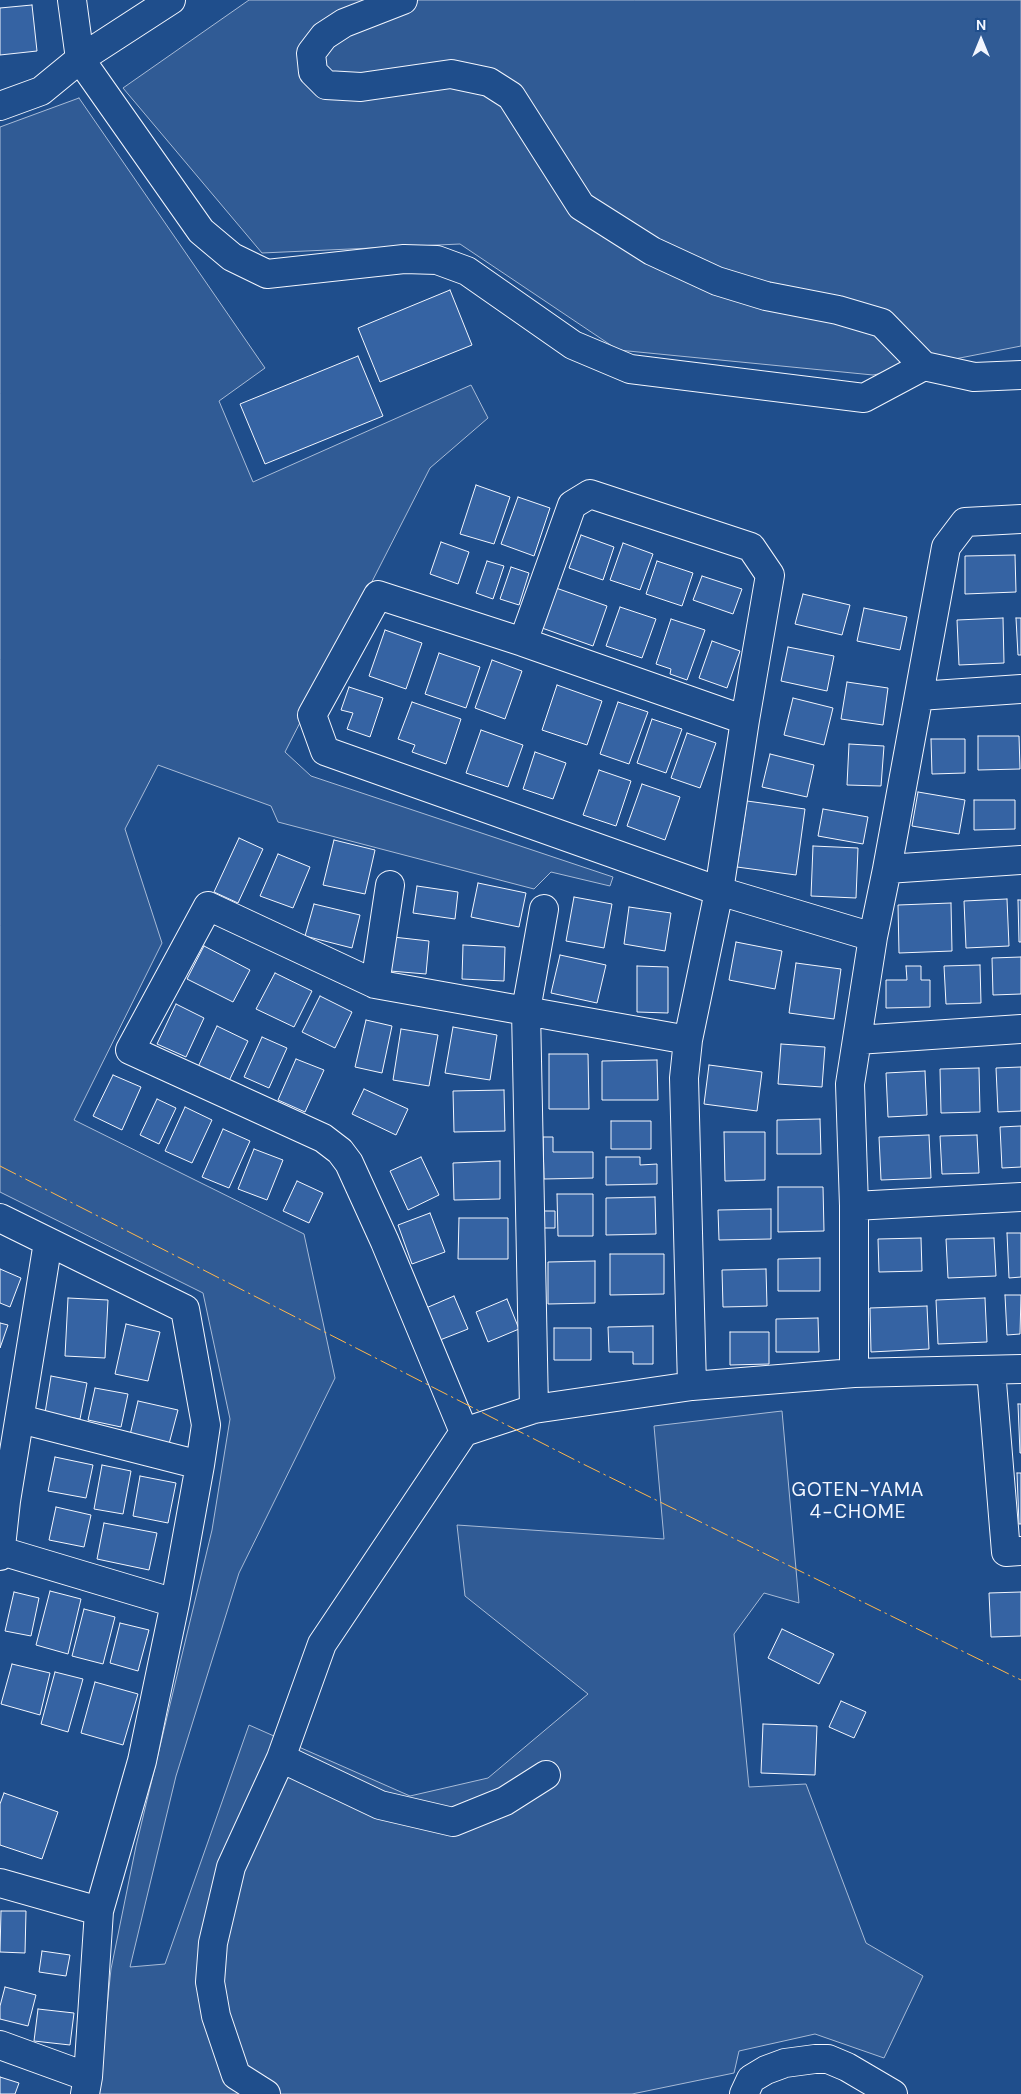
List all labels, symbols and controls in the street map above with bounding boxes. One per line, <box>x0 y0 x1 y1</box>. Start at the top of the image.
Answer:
north arrow <box>956 15 1006 65</box>
text: N <box>976 16 986 34</box>
district label: GOTEN-YAMA 4-CHOME <box>790 1480 926 1524</box>

